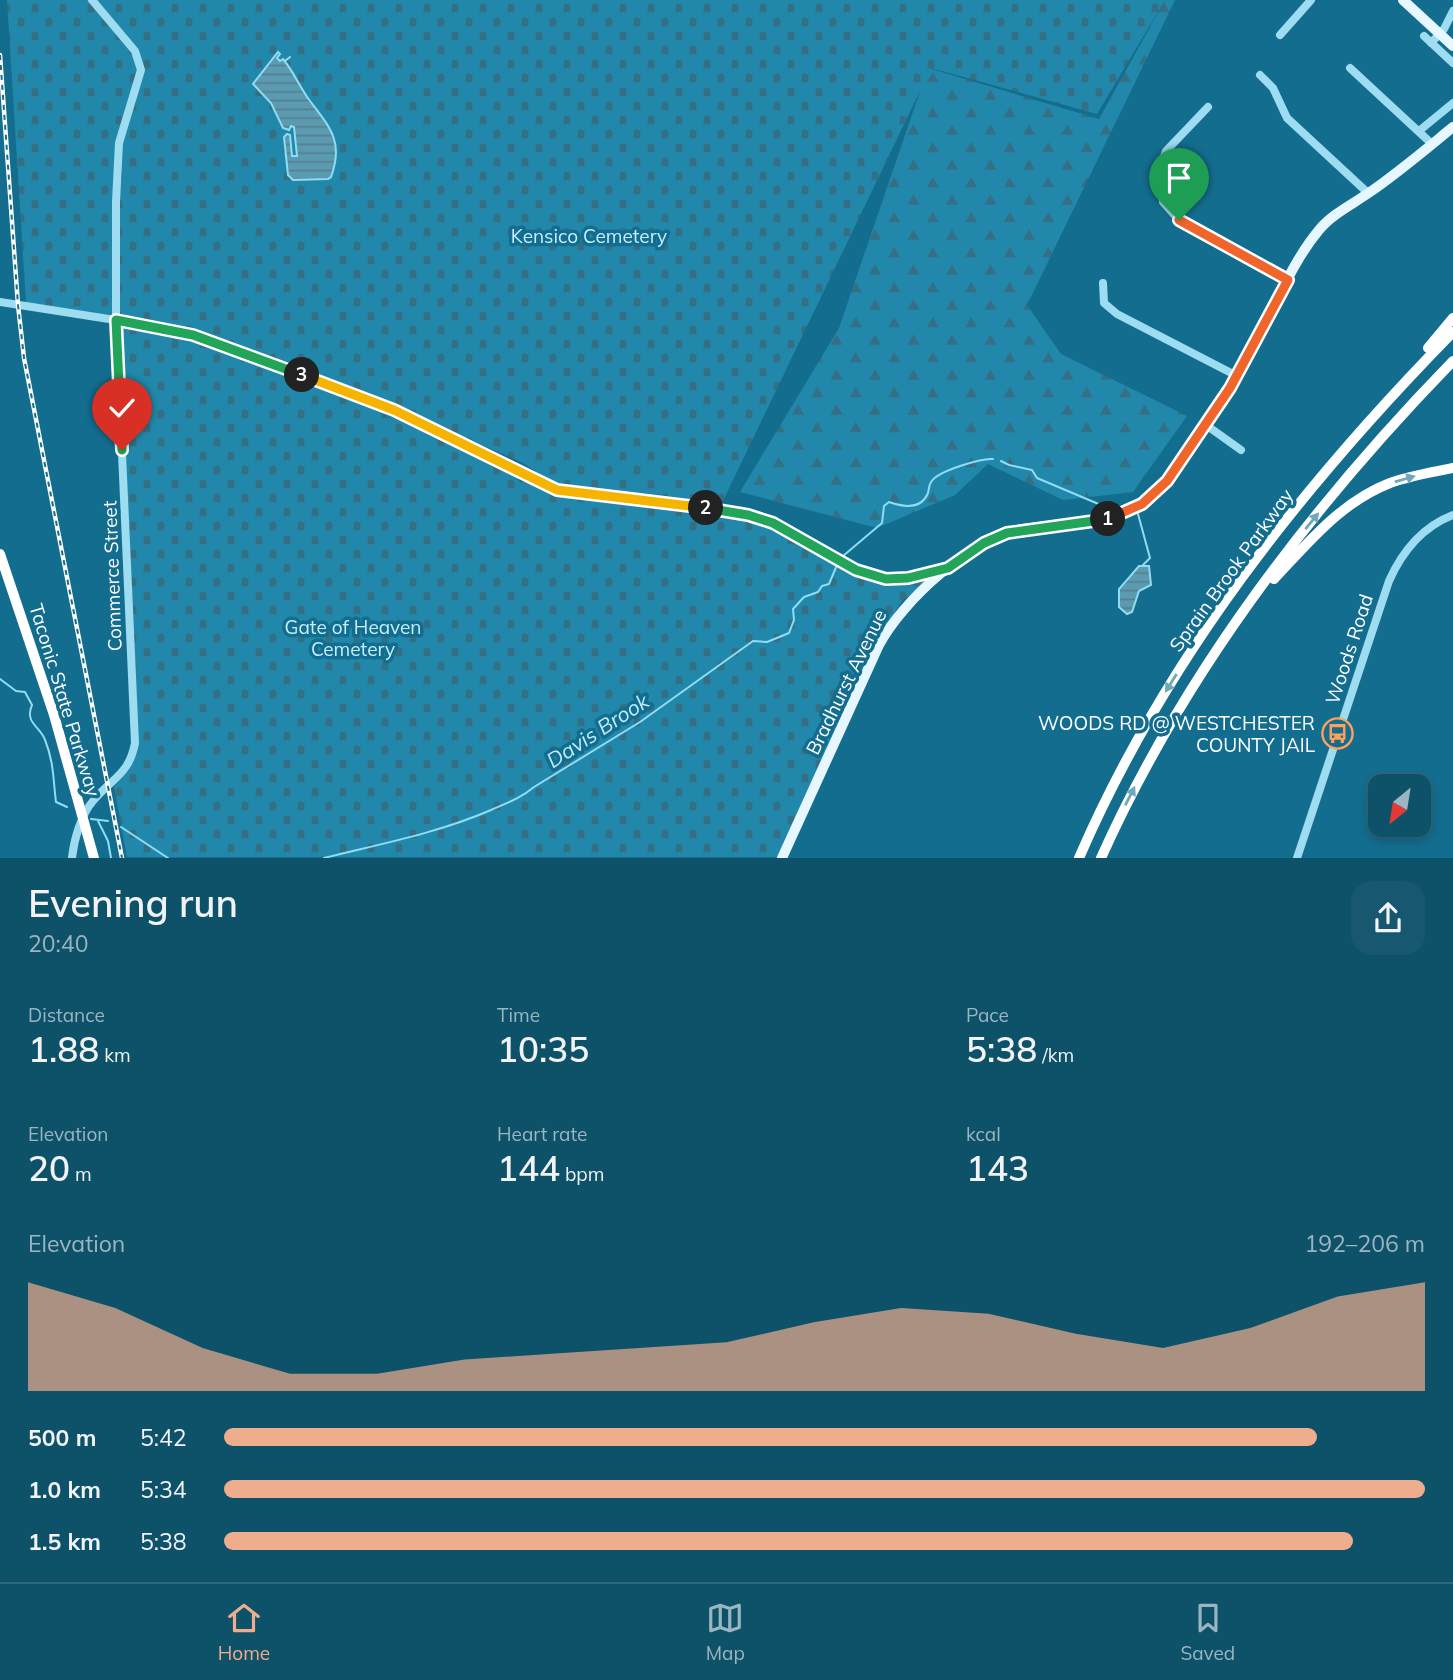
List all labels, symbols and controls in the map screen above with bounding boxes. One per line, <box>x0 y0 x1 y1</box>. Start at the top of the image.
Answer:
pin <box>1149 148 1209 220</box>
icon: arrive <box>1160 159 1198 197</box>
park label: Kensico Cemetery <box>511 224 667 248</box>
pin: 3 <box>284 358 320 392</box>
text: 3 <box>296 362 307 386</box>
pin <box>92 378 152 450</box>
icon: check <box>103 389 141 427</box>
one-way arrow <box>1394 473 1416 484</box>
street label: Sprain Brook Parkway <box>1164 484 1298 656</box>
pin: 2 <box>688 490 724 526</box>
text: 2 <box>700 495 711 519</box>
street label: Commerce Street <box>97 500 127 652</box>
pin: 1 <box>1090 502 1126 536</box>
text: 1 <box>1102 506 1113 530</box>
one-way arrow <box>1304 512 1319 529</box>
street label: Woods Road <box>1320 591 1378 707</box>
street label: Taconic State Parkway <box>24 601 106 799</box>
street label: Bradhurst Avenue <box>800 605 892 759</box>
park label: Gate of Heaven Cemetery <box>285 615 421 661</box>
one-way arrow <box>1164 673 1177 692</box>
water label: Davis Brook <box>541 687 655 773</box>
place label: WOODS RD @ WESTCHESTER COUNTY JAIL <box>1038 711 1316 757</box>
bus stop icon: WOODS RD @ WESTCHESTER COUNTY JAIL <box>1321 717 1355 751</box>
north arrow <box>1368 774 1432 836</box>
map controls <box>1368 774 1431 837</box>
one-way arrow <box>1125 786 1136 806</box>
text: Evening run <box>28 879 238 927</box>
button: share <box>1351 881 1425 955</box>
text: 20:40 <box>28 929 88 958</box>
text: Distance <box>28 1003 105 1027</box>
text: Time <box>497 1003 540 1027</box>
text: Pace <box>966 1003 1009 1027</box>
text: 1.88 <box>28 1027 99 1071</box>
text: 10:35 <box>497 1027 589 1071</box>
text: 5:38 <box>966 1027 1037 1071</box>
text: km <box>99 1043 131 1067</box>
text: /km <box>1037 1043 1074 1067</box>
text: Elevation <box>28 1122 108 1146</box>
text: Heart rate <box>497 1122 587 1146</box>
text: kcal <box>966 1122 1001 1146</box>
text: 20 <box>28 1146 70 1190</box>
text: 144 <box>497 1146 560 1190</box>
text: 143 <box>966 1146 1029 1190</box>
text: m <box>70 1162 92 1186</box>
text: bpm <box>560 1162 604 1186</box>
text: Elevation <box>28 1229 125 1258</box>
text: 192–206 m <box>1304 1229 1425 1258</box>
text: 500 m <box>28 1423 96 1452</box>
text: 5:42 <box>140 1423 187 1452</box>
text: 1.0 km <box>28 1475 101 1504</box>
text: 5:34 <box>140 1475 187 1504</box>
text: 1.5 km <box>28 1527 101 1556</box>
text: 5:38 <box>140 1527 187 1556</box>
tab: Home <box>218 1599 270 1665</box>
tab: Map <box>706 1599 745 1665</box>
tab: Saved <box>1180 1599 1235 1665</box>

